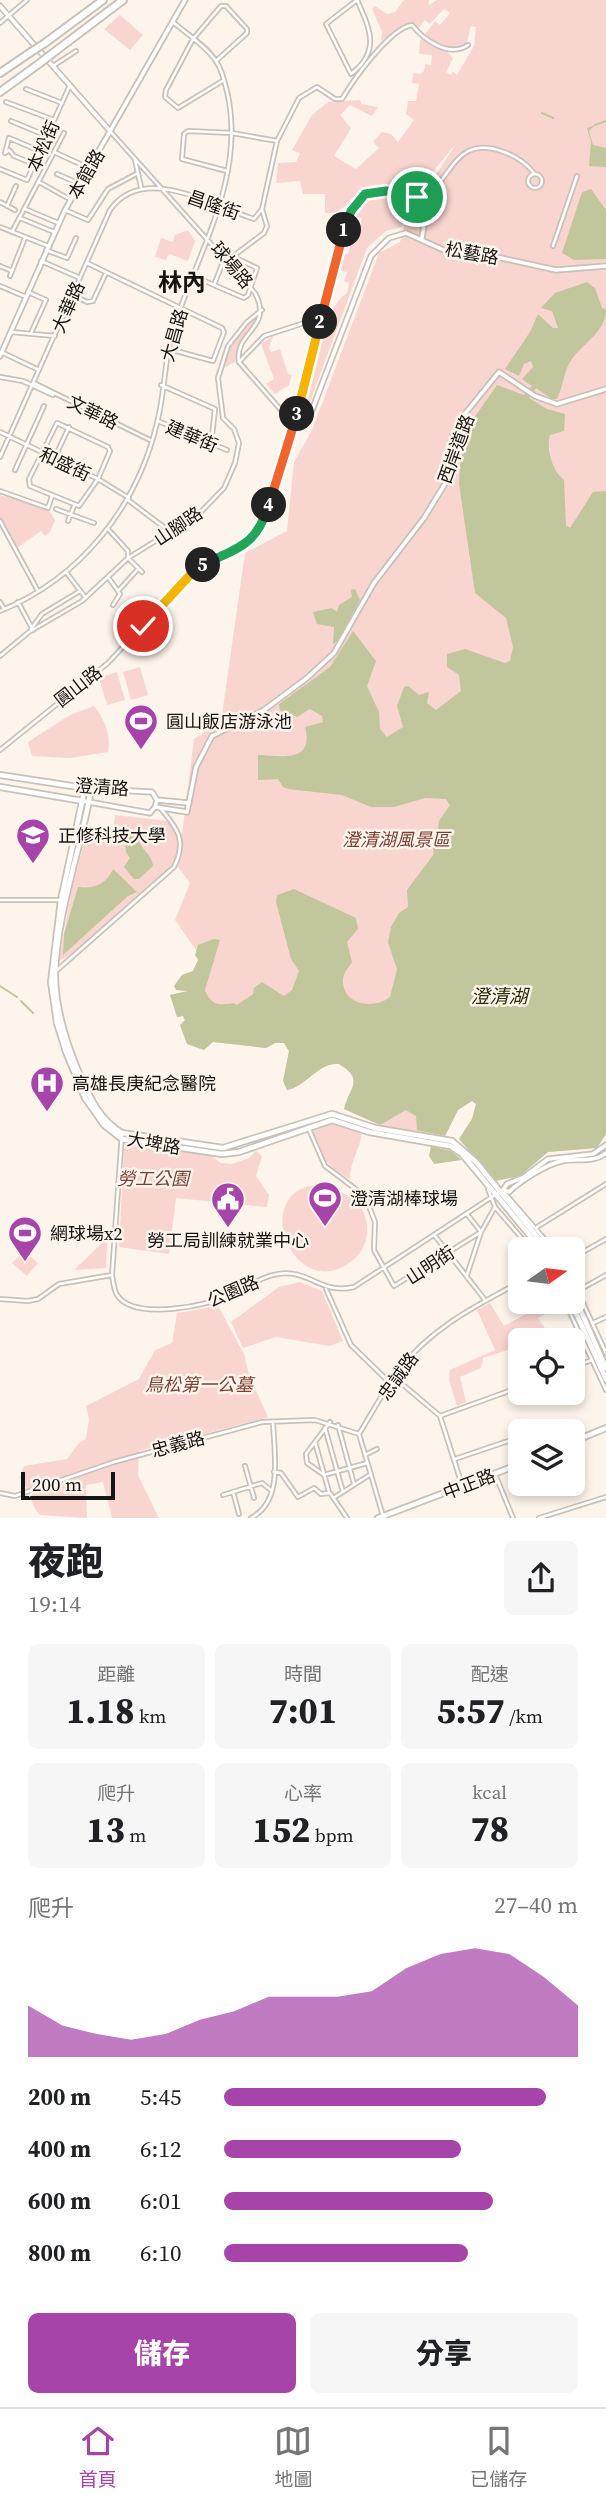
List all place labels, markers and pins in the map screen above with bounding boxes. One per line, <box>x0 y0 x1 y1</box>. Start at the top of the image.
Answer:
pin <box>387 167 447 227</box>
pin: 1 <box>326 212 362 247</box>
pin: 2 <box>302 304 338 340</box>
pin: 3 <box>280 396 314 432</box>
pin: 4 <box>252 488 286 522</box>
pin: 5 <box>186 548 220 582</box>
pin <box>113 596 173 656</box>
sports icon: 圓山飯店游泳池 <box>122 702 160 751</box>
place label: 圓山飯店游泳池 <box>166 709 292 734</box>
school or university icon: 正修科技大學 <box>14 816 52 865</box>
place label: 正修科技大學 <box>58 823 166 848</box>
hospital icon: 高雄長庚紀念醫院 <box>28 1064 66 1113</box>
place label: 高雄長庚紀念醫院 <box>72 1071 216 1096</box>
sports icon: 澄清湖棒球場 <box>306 1179 344 1228</box>
public building icon: 勞工局訓練就業中心 <box>209 1180 247 1229</box>
place label: 澄清湖棒球場 <box>350 1186 458 1211</box>
sports icon: 網球場x2 <box>6 1214 44 1263</box>
place label: 網球場x2 <box>50 1221 122 1246</box>
place label: 勞工局訓練就業中心 <box>147 1228 309 1253</box>

